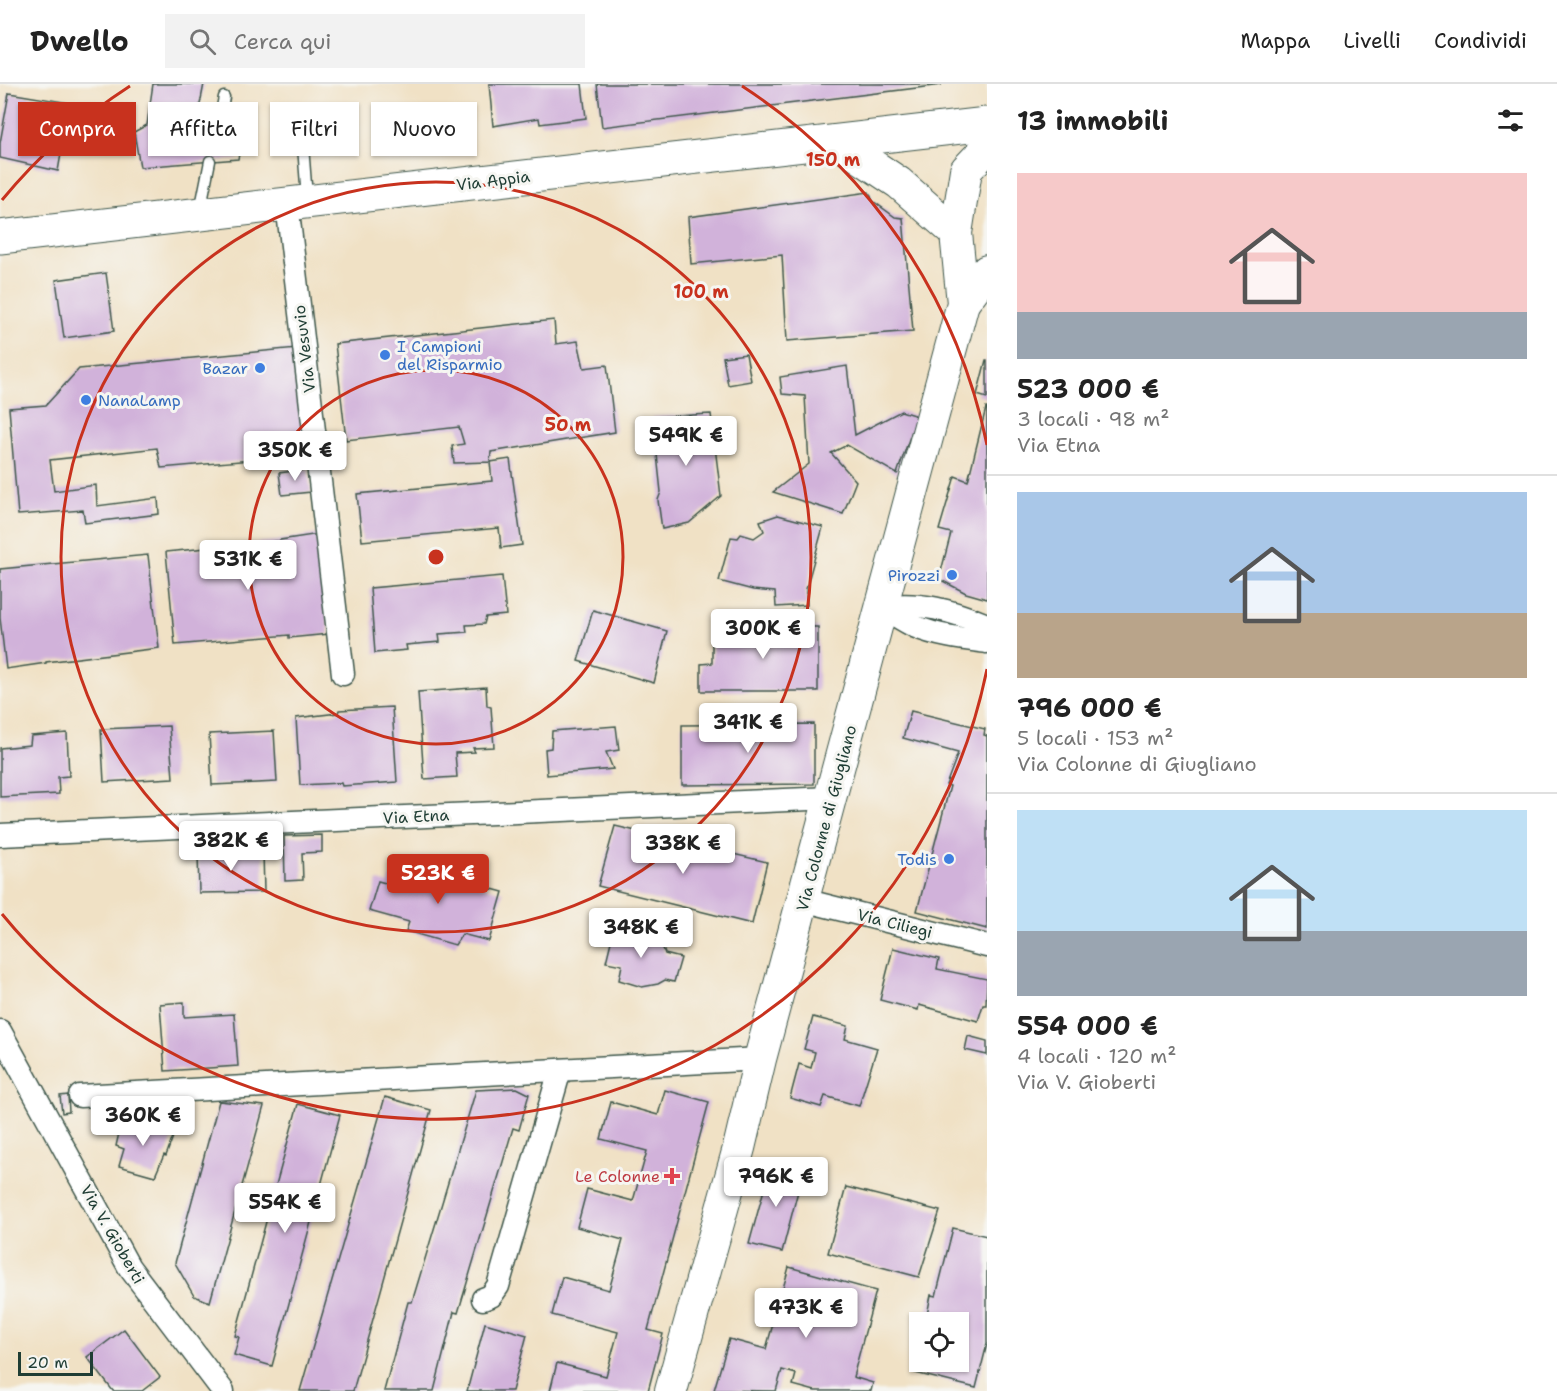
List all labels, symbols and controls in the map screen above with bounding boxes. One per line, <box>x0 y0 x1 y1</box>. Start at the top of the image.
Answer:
search box <box>165 14 585 68</box>
text: Dwello <box>30 22 129 60</box>
icon: search <box>186 25 219 58</box>
text: Cerca qui <box>234 27 332 56</box>
text: Mappa <box>1240 27 1310 55</box>
text: Livelli <box>1343 27 1401 55</box>
text: Condividi <box>1434 27 1527 55</box>
chip: Compra <box>18 102 136 156</box>
chip: Affitta <box>148 102 258 156</box>
chip: Filtri <box>270 102 359 156</box>
chip: Nuovo <box>371 102 477 156</box>
text: 13 immobili <box>1017 103 1168 138</box>
icon: filters <box>1494 104 1527 137</box>
text: 150 m <box>806 148 861 172</box>
street label: Via Appia <box>455 166 531 195</box>
icon: home <box>1218 212 1326 320</box>
text: 100 m <box>673 280 729 304</box>
street label: Via Vesuvio <box>289 304 320 394</box>
place label: I Campioni del Risparmio <box>397 336 503 375</box>
marker: I Campioni del Risparmio <box>378 348 392 362</box>
place label: Bazar <box>202 358 248 379</box>
marker: Bazar <box>253 361 267 375</box>
text: 523 000 € <box>1017 371 1159 406</box>
place label: NanaLamp <box>98 390 181 411</box>
marker: NanaLamp <box>79 393 93 407</box>
text: 3 locali · 98 m² <box>1017 406 1169 432</box>
text: 50 m <box>545 413 592 437</box>
pin: 549K € <box>637 416 735 467</box>
text: 549K € <box>649 422 723 448</box>
pin: 350K € <box>246 431 344 482</box>
text: Via Etna <box>1017 432 1100 458</box>
text: 350K € <box>258 437 332 463</box>
icon: home <box>1218 531 1326 639</box>
pin: 531K € <box>199 540 297 591</box>
text: 531K € <box>214 546 282 572</box>
centre of rings <box>426 547 446 567</box>
place label: Pirozzi <box>888 565 940 586</box>
marker: Pirozzi <box>945 568 959 582</box>
pin: 300K € <box>714 609 812 660</box>
text: 300K € <box>725 615 801 641</box>
text: 796 000 € <box>1017 690 1162 725</box>
pin: 341K € <box>699 703 797 754</box>
text: 341K € <box>713 709 783 735</box>
street label: Via Colonne di Giugliano <box>792 723 861 913</box>
text: 5 locali · 153 m² <box>1017 725 1173 751</box>
text: Via Colonne di Giugliano <box>1017 751 1257 777</box>
street label: Via Etna <box>382 804 450 829</box>
pin: 382K € <box>182 821 280 872</box>
pin: 338K € <box>634 824 732 875</box>
text: 382K € <box>193 827 269 853</box>
text: 338K € <box>645 830 721 856</box>
place label: Todis <box>897 849 937 870</box>
icon: home <box>1218 849 1326 957</box>
marker: Todis <box>942 852 956 866</box>
pin: 523K € <box>389 854 487 905</box>
text: 523K € <box>401 860 475 886</box>
street label: Via Ciliegi <box>855 904 935 943</box>
pin: 348K € <box>592 908 690 959</box>
text: 348K € <box>603 914 679 940</box>
text: 554 000 € <box>1017 1008 1158 1043</box>
text: 4 locali · 120 m² <box>1017 1043 1176 1069</box>
text: Via V. Gioberti <box>1017 1069 1156 1095</box>
pin: 360K € <box>94 1096 192 1147</box>
text: 360K € <box>105 1102 181 1128</box>
pin: 796K € <box>727 1157 825 1208</box>
text: 796K € <box>738 1163 814 1189</box>
place label: Le Colonne <box>575 1166 660 1187</box>
marker: Le Colonne <box>665 1169 679 1183</box>
street label: Via V. Gioberti <box>76 1181 149 1288</box>
pin: 554K € <box>236 1183 334 1234</box>
text: 554K € <box>248 1189 322 1215</box>
pin: 473K € <box>757 1288 855 1339</box>
text: 473K € <box>769 1294 843 1320</box>
map controls <box>909 1312 969 1372</box>
button: locate <box>909 1312 969 1372</box>
scale bar <box>18 1349 93 1376</box>
text: 20 m <box>27 1352 68 1373</box>

